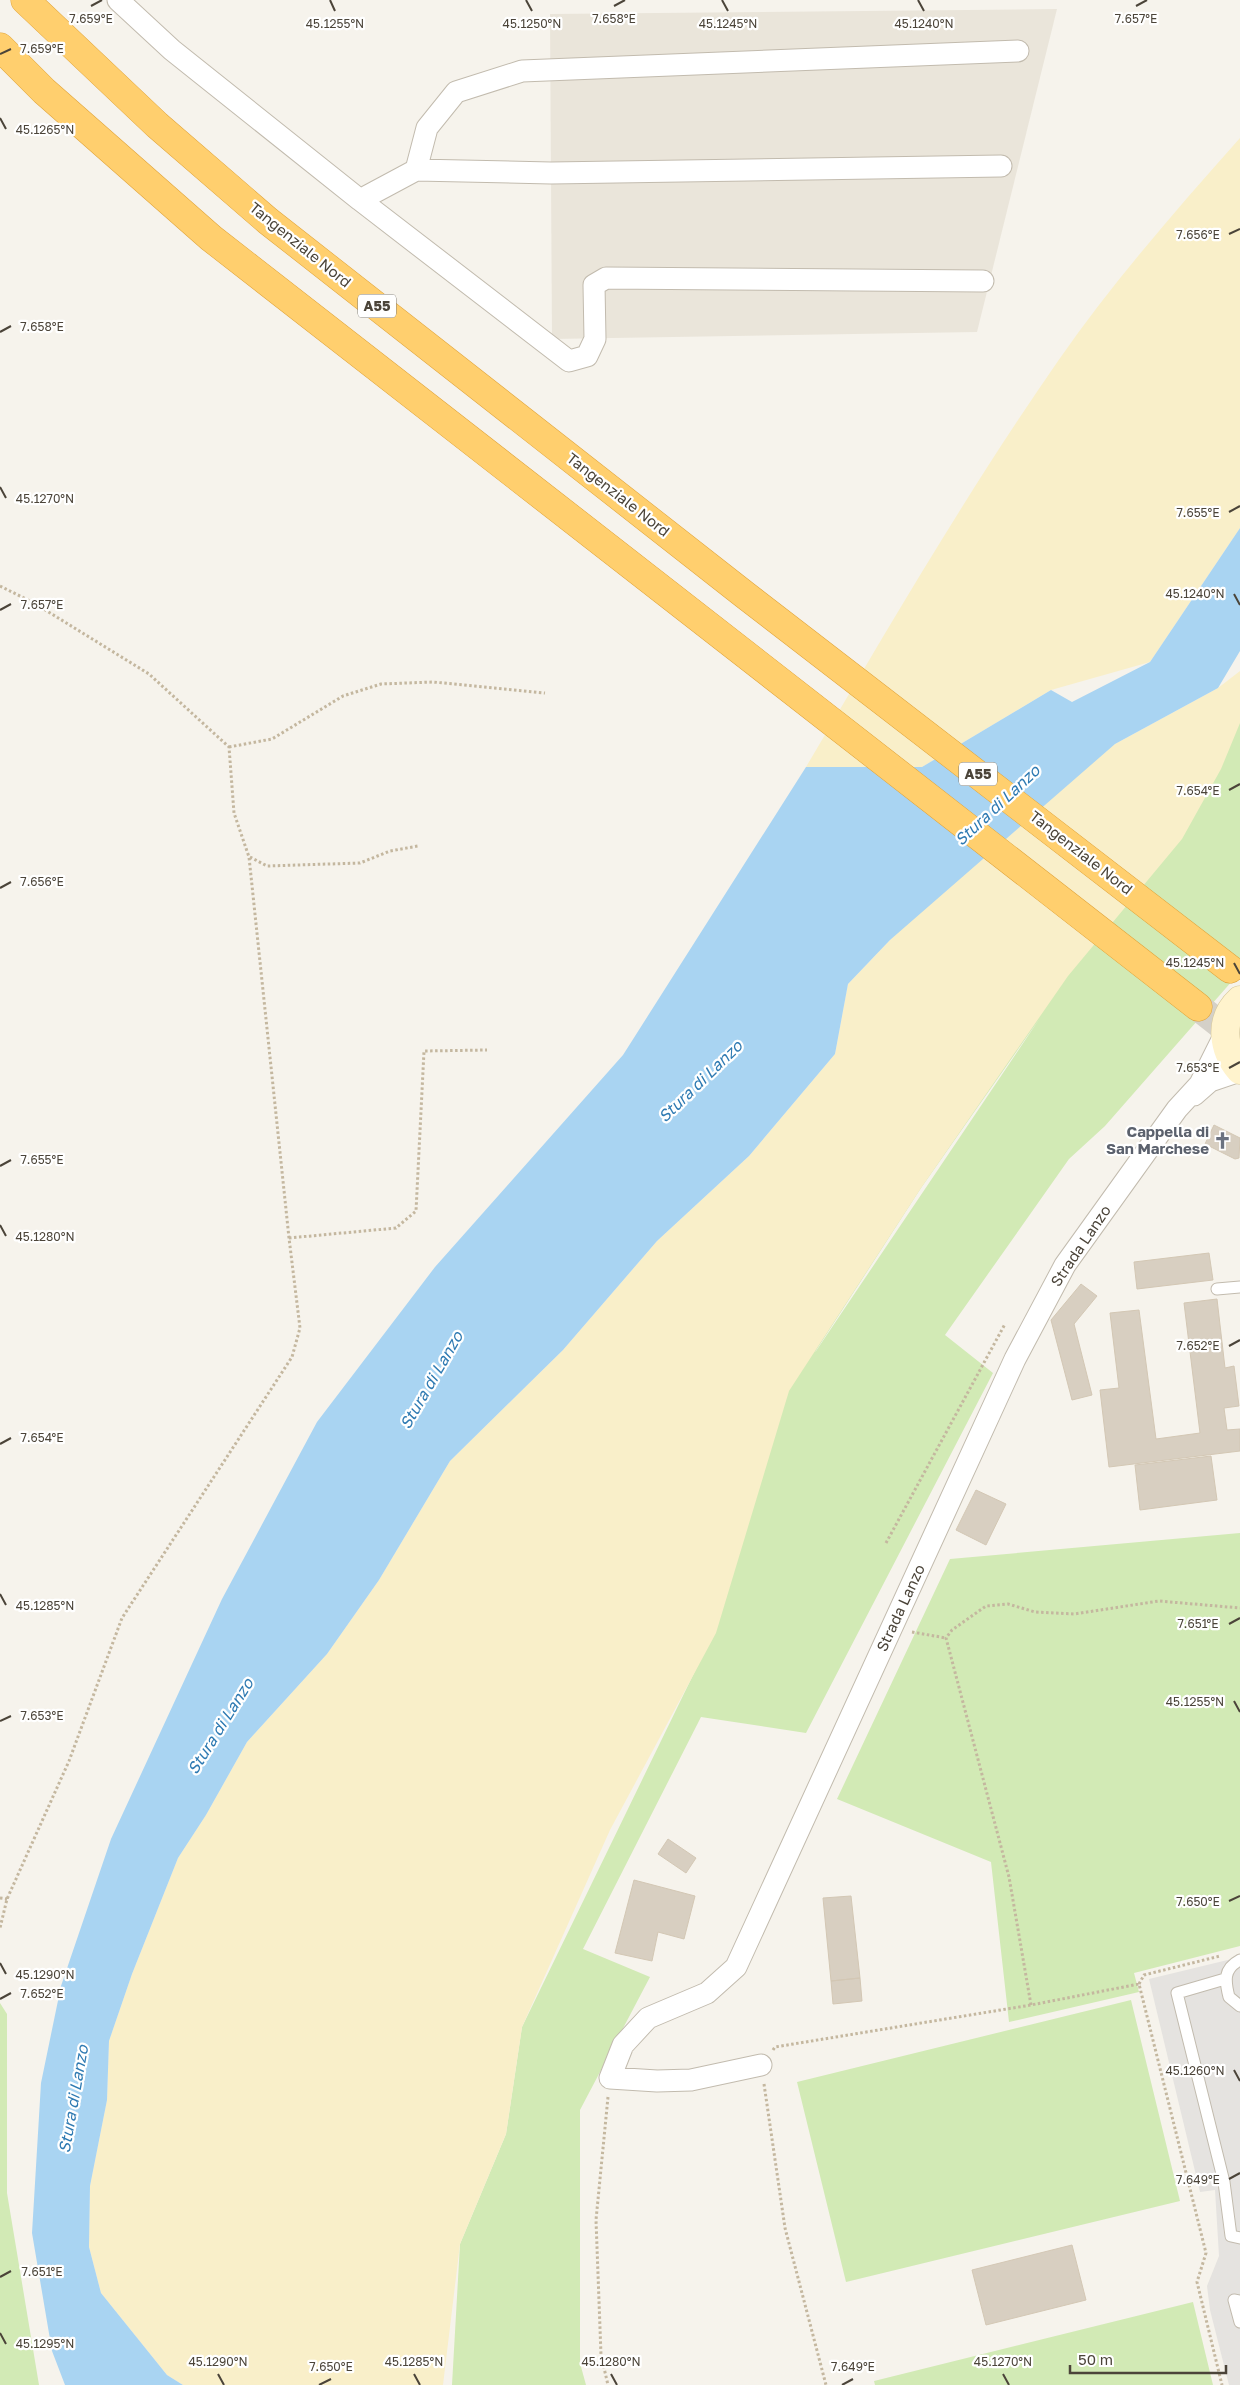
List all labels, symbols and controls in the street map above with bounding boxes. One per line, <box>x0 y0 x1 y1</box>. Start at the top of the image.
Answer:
text: 7.659°E <box>69 11 113 26</box>
text: 7.658°E <box>592 11 636 26</box>
text: 7.657°E <box>1115 11 1157 26</box>
text: 45.1255°N <box>306 16 364 31</box>
text: 45.1250°N <box>503 16 561 31</box>
text: 45.1245°N <box>699 16 757 31</box>
text: 45.1240°N <box>894 16 954 31</box>
text: 7.659°E <box>20 41 64 56</box>
text: 45.1265°N <box>16 122 74 137</box>
street label: Tangenziale Nord <box>246 198 355 291</box>
text: 7.656°E <box>1176 227 1220 242</box>
road number: A55 <box>358 294 396 318</box>
text: 7.658°E <box>20 319 64 334</box>
street label: Tangenziale Nord <box>564 449 674 540</box>
text: 45.1270°N <box>16 491 74 506</box>
text: 7.655°E <box>1176 505 1220 520</box>
text: 45.1240°N <box>1165 586 1225 601</box>
text: 7.657°E <box>21 597 63 612</box>
water label: Stura di Lanzo <box>950 760 1045 850</box>
road number: A55 <box>959 762 997 786</box>
text: 7.654°E <box>1177 783 1219 798</box>
street label: Tangenziale Nord <box>1027 807 1137 898</box>
text: 7.656°E <box>20 874 64 889</box>
text: 45.1245°N <box>1166 955 1224 970</box>
water label: Stura di Lanzo <box>654 1035 747 1126</box>
text: 7.653°E <box>1176 1060 1220 1075</box>
place label: Cappella di San Marchese <box>1106 1122 1209 1157</box>
church icon: Cappella di San Marchese <box>1213 1131 1233 1151</box>
text: 7.655°E <box>20 1152 64 1167</box>
street label: Strada Lanzo <box>1046 1201 1114 1289</box>
text: 45.1280°N <box>15 1229 75 1244</box>
water label: Stura di Lanzo <box>395 1327 468 1432</box>
text: 7.652°E <box>1176 1338 1220 1353</box>
text: 7.654°E <box>21 1430 63 1445</box>
street label: Strada Lanzo <box>872 1561 928 1654</box>
text: 45.1285°N <box>16 1598 74 1613</box>
text: 7.651°E <box>1177 1616 1219 1631</box>
water label: Stura di Lanzo <box>183 1673 258 1778</box>
text: 45.1255°N <box>1166 1694 1224 1709</box>
text: 7.653°E <box>20 1708 64 1723</box>
text: 7.650°E <box>1176 1894 1220 1909</box>
text: 45.1290°N <box>15 1967 75 1982</box>
text: 7.652°E <box>20 1986 64 2001</box>
water label: Stura di Lanzo <box>54 2042 93 2154</box>
text: 45.1260°N <box>1165 2063 1225 2078</box>
text: 7.649°E <box>1176 2172 1220 2187</box>
text: 7.651°E <box>21 2264 63 2279</box>
text: 45.1295°N <box>16 2336 74 2351</box>
scale bar <box>1070 2342 1226 2374</box>
text: 50 m <box>1078 2350 1113 2368</box>
text: 45.1290°N <box>188 2354 248 2369</box>
text: 45.1285°N <box>385 2354 443 2369</box>
text: 45.1280°N <box>581 2354 641 2369</box>
text: 45.1270°N <box>974 2354 1032 2369</box>
text: 7.650°E <box>309 2359 353 2374</box>
text: 7.649°E <box>831 2359 875 2374</box>

